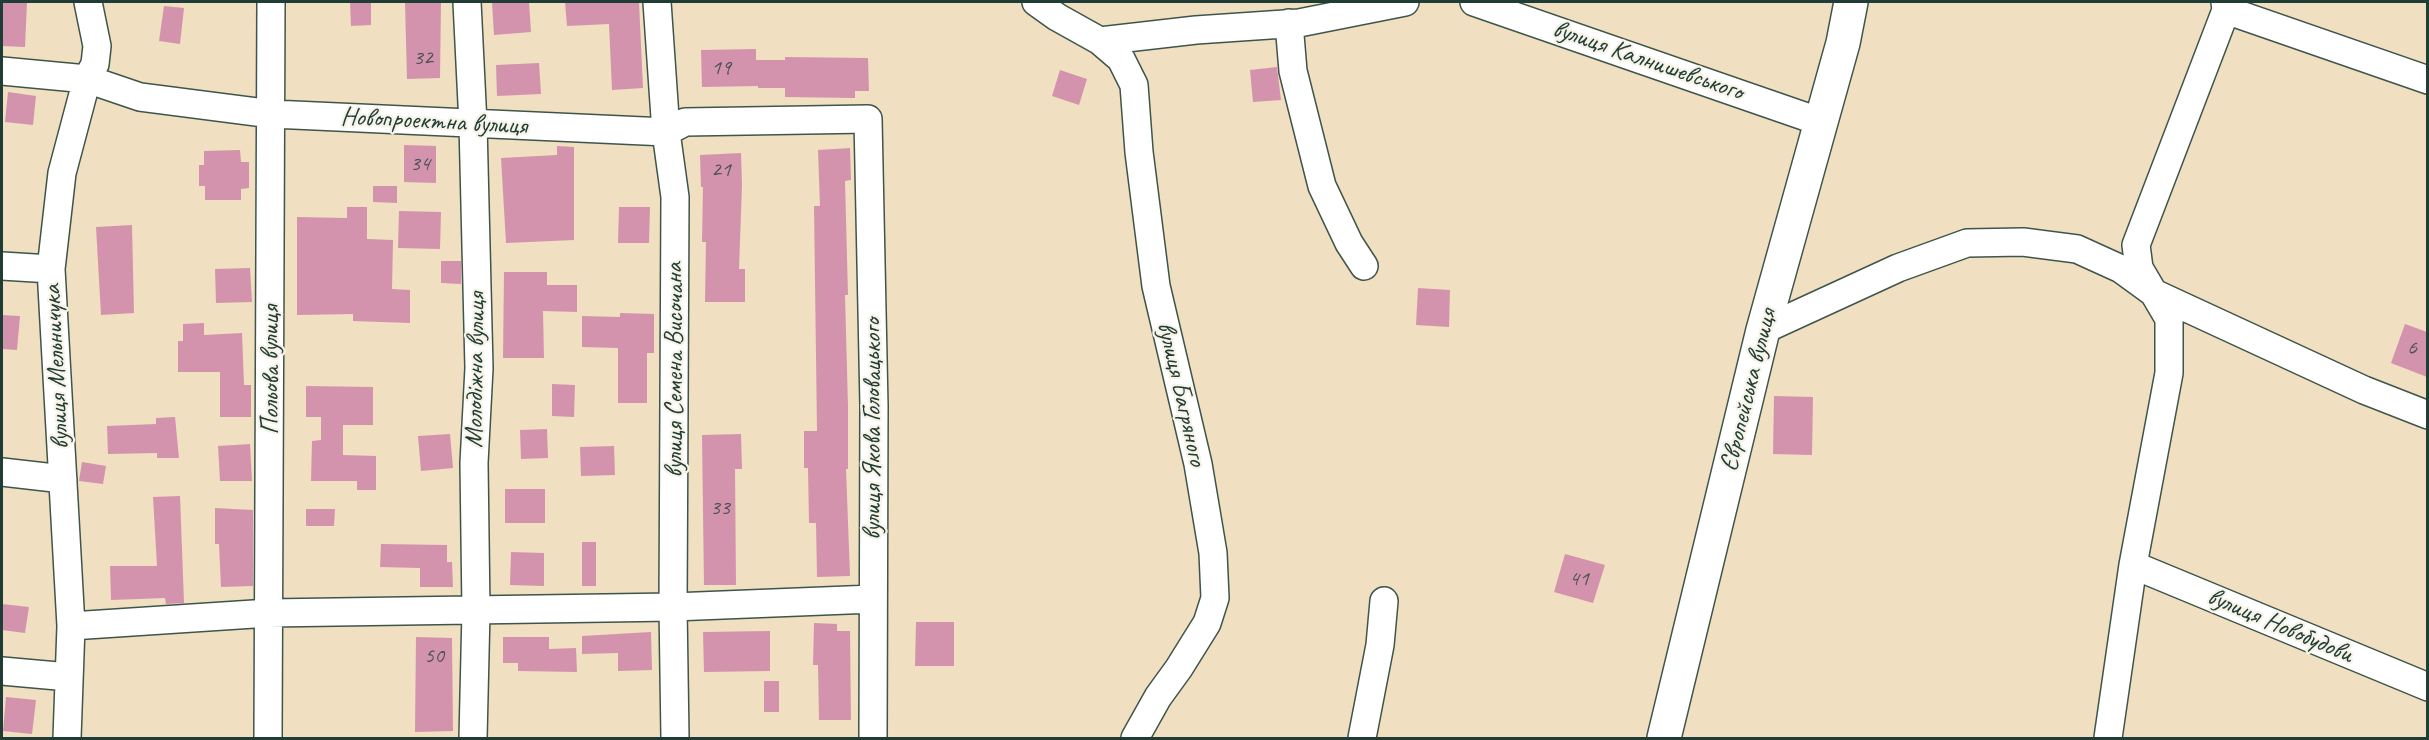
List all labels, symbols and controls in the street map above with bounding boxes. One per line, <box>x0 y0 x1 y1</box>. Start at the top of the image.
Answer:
street label: вулиця Калнишевського <box>1549 14 1747 108</box>
house number: 32 <box>413 45 433 71</box>
house number: 19 <box>711 55 731 81</box>
street label: Новопроектна вулиця <box>340 102 528 142</box>
house number: 34 <box>410 151 430 177</box>
house number: 21 <box>711 157 731 183</box>
street label: вулиця Семена Височана <box>659 262 691 478</box>
street label: вулиця Мельничука <box>37 284 77 450</box>
street label: Молодіжна вулиця <box>459 292 493 448</box>
street label: Польова вулиця <box>255 305 287 435</box>
street label: Європейська вулиця <box>1714 306 1784 474</box>
street label: вулиця Якова Головацького <box>857 318 889 540</box>
street label: вулиця Багряного <box>1149 319 1213 469</box>
house number: 6 <box>2407 335 2417 361</box>
house number: 33 <box>710 495 730 521</box>
house number: 41 <box>1569 566 1589 592</box>
street label: вулиця Новобудови <box>2202 581 2358 671</box>
house number: 50 <box>424 643 444 669</box>

